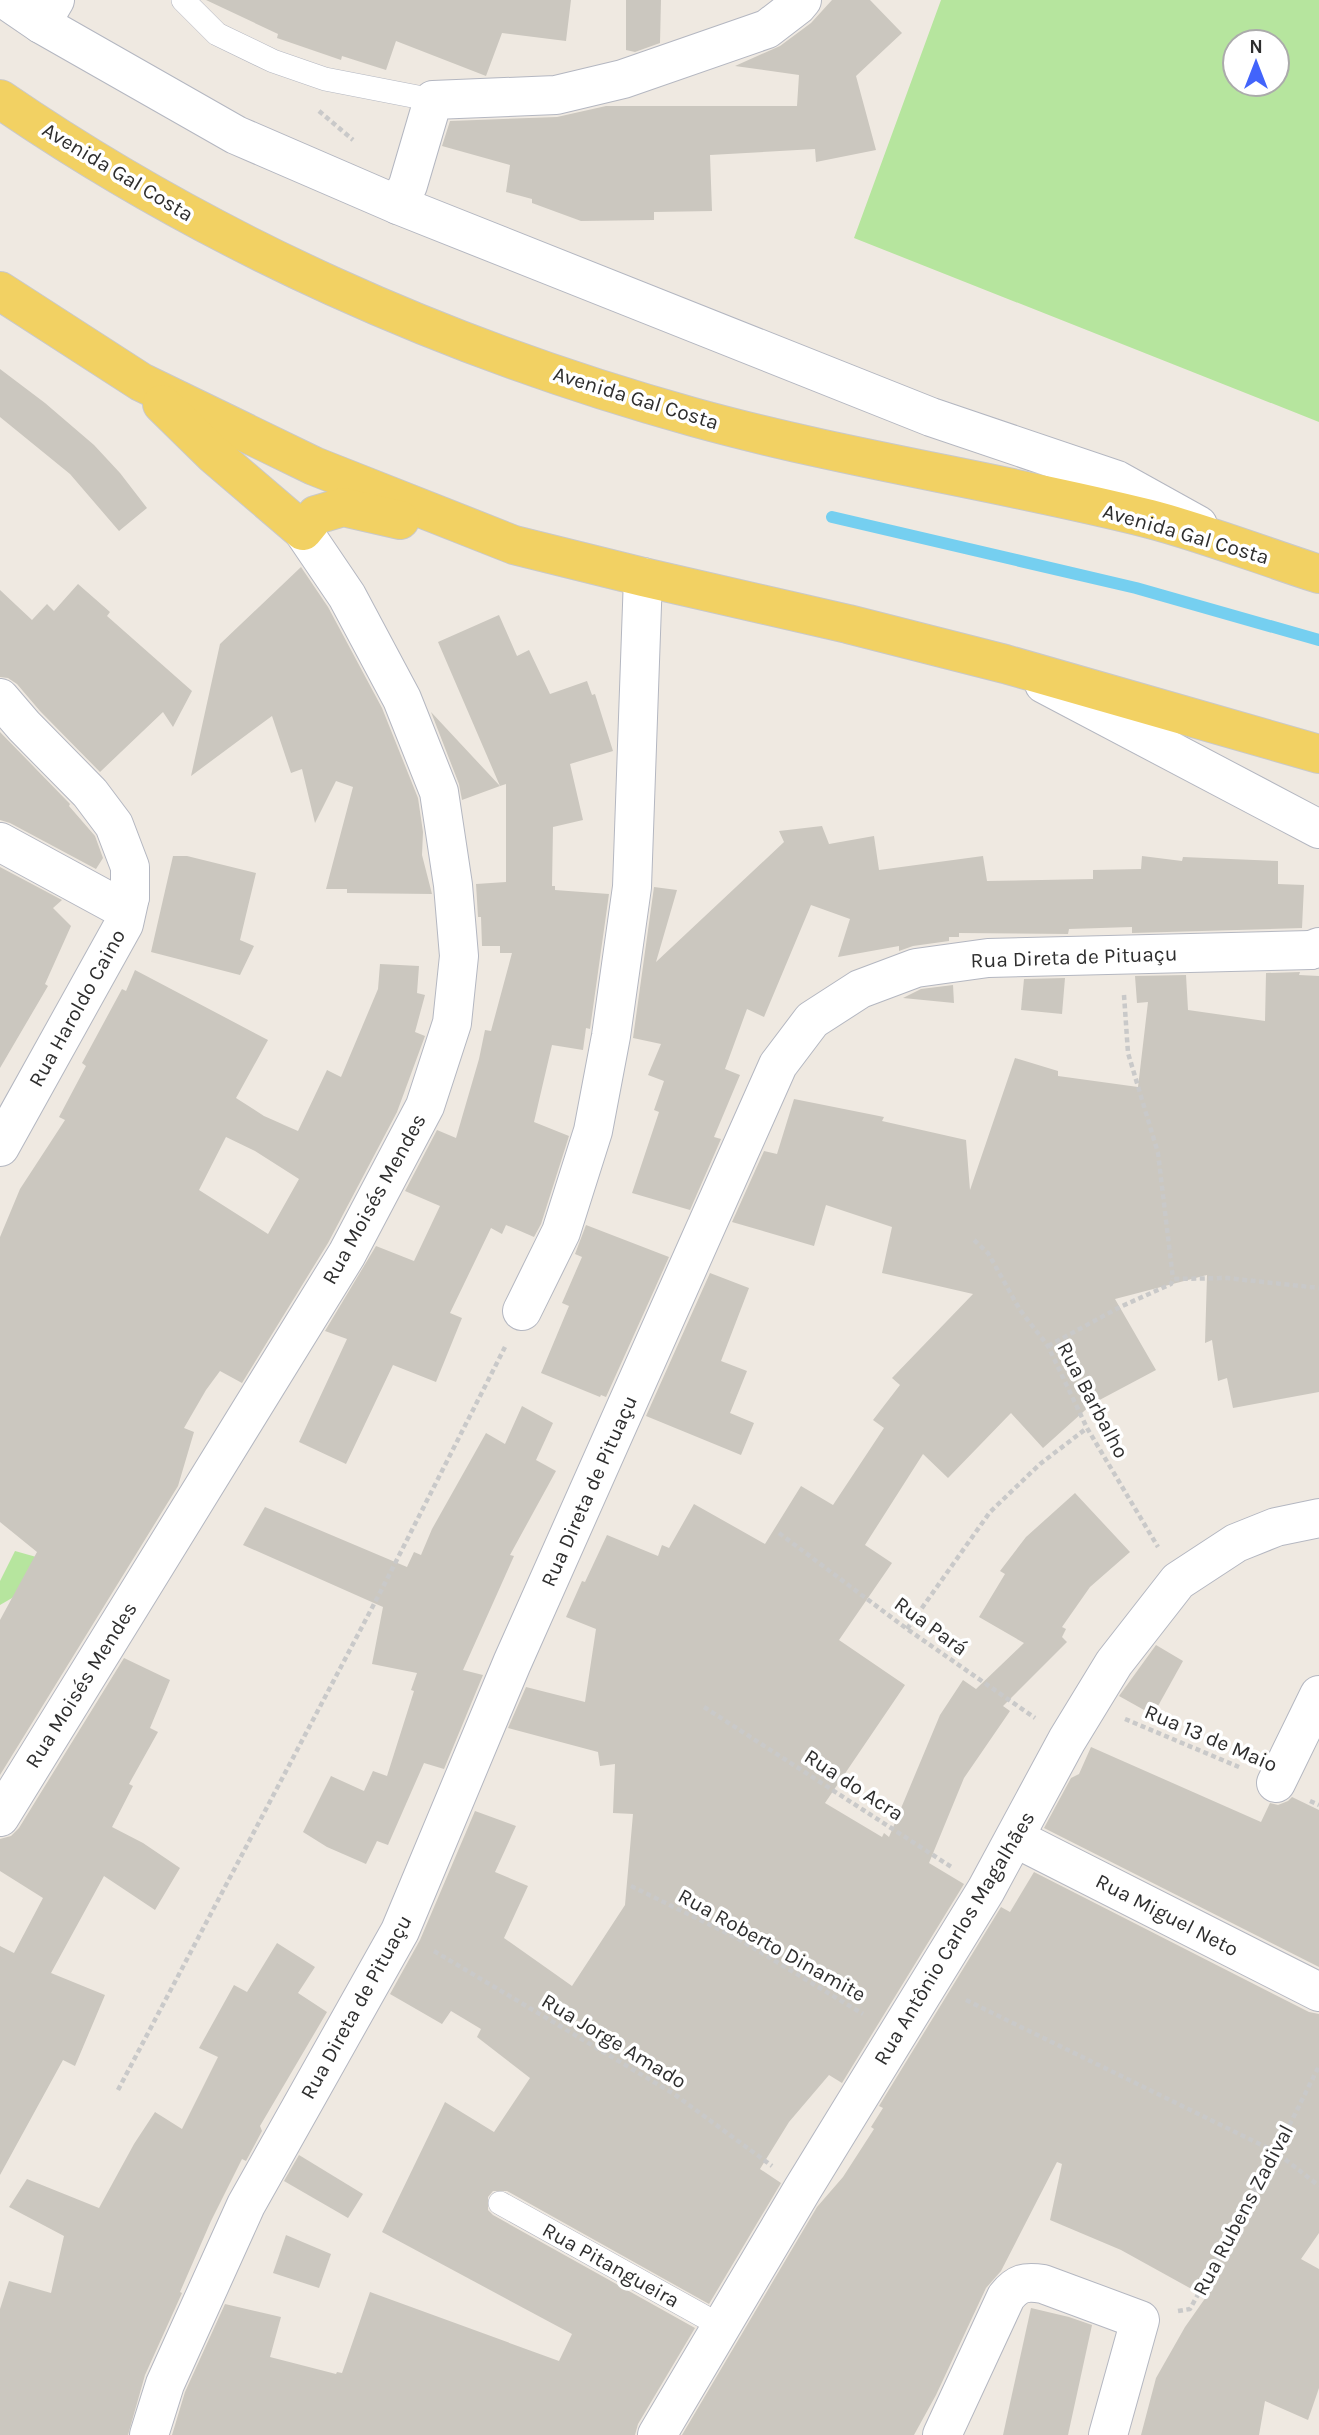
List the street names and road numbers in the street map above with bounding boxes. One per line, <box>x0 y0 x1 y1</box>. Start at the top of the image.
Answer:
street label: Avenida Gal Costa <box>38 118 198 226</box>
street label: Avenida Gal Costa <box>550 361 722 435</box>
street label: Avenida Gal Costa <box>1100 499 1272 569</box>
street label: Rua Haroldo Caino <box>24 925 130 1091</box>
street label: Rua Direta de Pituaçu <box>970 941 1178 973</box>
street label: Rua Moisés Mendes <box>317 1110 431 1288</box>
street label: Rua Barbalho <box>1052 1338 1134 1462</box>
street label: Rua Direta de Pituaçu <box>536 1392 642 1590</box>
street label: Rua Pará <box>890 1591 972 1661</box>
street label: Rua Moisés Mendes <box>20 1598 142 1772</box>
street label: Rua 13 de Maio <box>1141 1699 1281 1777</box>
street label: Rua do Acra <box>800 1744 908 1826</box>
street label: Rua Antônio Carlos Magalhães <box>869 1807 1039 2069</box>
street label: Rua Miguel Neto <box>1092 1869 1242 1961</box>
street label: Rua Roberto Dinamite <box>674 1883 870 2007</box>
street label: Rua Direta de Pituaçu <box>295 1911 417 2103</box>
street label: Rua Jorge Amado <box>537 1988 691 2094</box>
street label: Rua Rubens Zadival <box>1188 2120 1298 2300</box>
street label: Rua Pitangueira <box>538 2217 684 2313</box>

